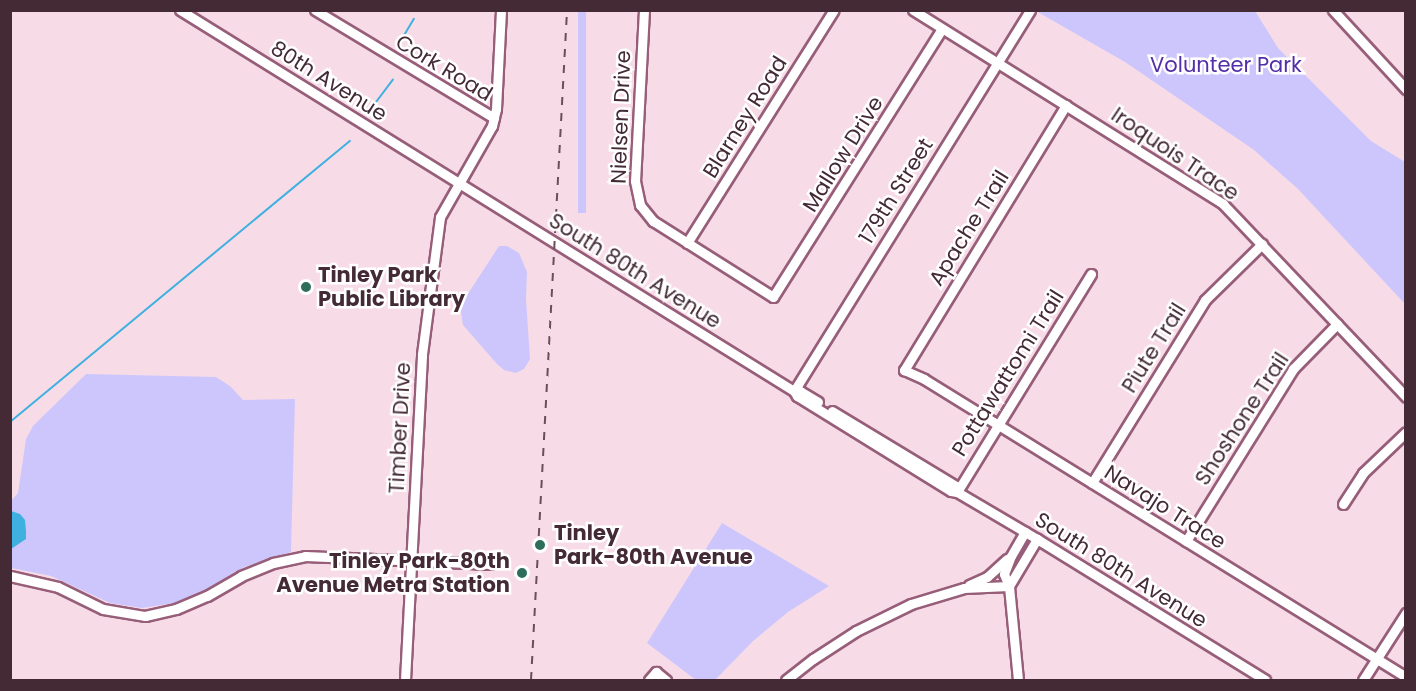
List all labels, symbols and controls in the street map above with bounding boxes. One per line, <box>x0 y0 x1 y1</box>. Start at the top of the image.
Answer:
street label: Cork Road <box>391 29 497 107</box>
street label: 80th Avenue <box>266 35 392 127</box>
street label: Nielsen Drive <box>606 50 636 184</box>
street label: Blarney Road <box>698 52 792 182</box>
park label: Volunteer Park <box>1150 52 1302 78</box>
street label: Mallow Drive <box>797 92 889 216</box>
street label: Iroquois Trace <box>1106 102 1244 206</box>
street label: 179th Street <box>854 134 938 248</box>
street label: Apache Trail <box>924 166 1014 290</box>
street label: South 80th Avenue <box>544 208 726 334</box>
place label: Tinley Park Public Library <box>318 262 465 312</box>
marker: Tinley Park Public Library <box>299 280 313 294</box>
street label: Pottawattomi Trail <box>947 285 1069 461</box>
street label: Piute Trail <box>1117 299 1191 397</box>
street label: Shoshone Trail <box>1190 348 1294 490</box>
street label: Timber Drive <box>384 362 416 494</box>
street label: Navajo Trace <box>1100 460 1230 554</box>
street label: South 80th Avenue <box>1030 507 1212 633</box>
place label: Tinley Park-80th Avenue <box>554 520 753 570</box>
marker: Tinley Park-80th Avenue <box>531 536 549 554</box>
place label: Tinley Park-80th Avenue Metra Station <box>276 548 510 598</box>
marker: Tinley Park-80th Avenue Metra Station <box>515 566 529 580</box>

